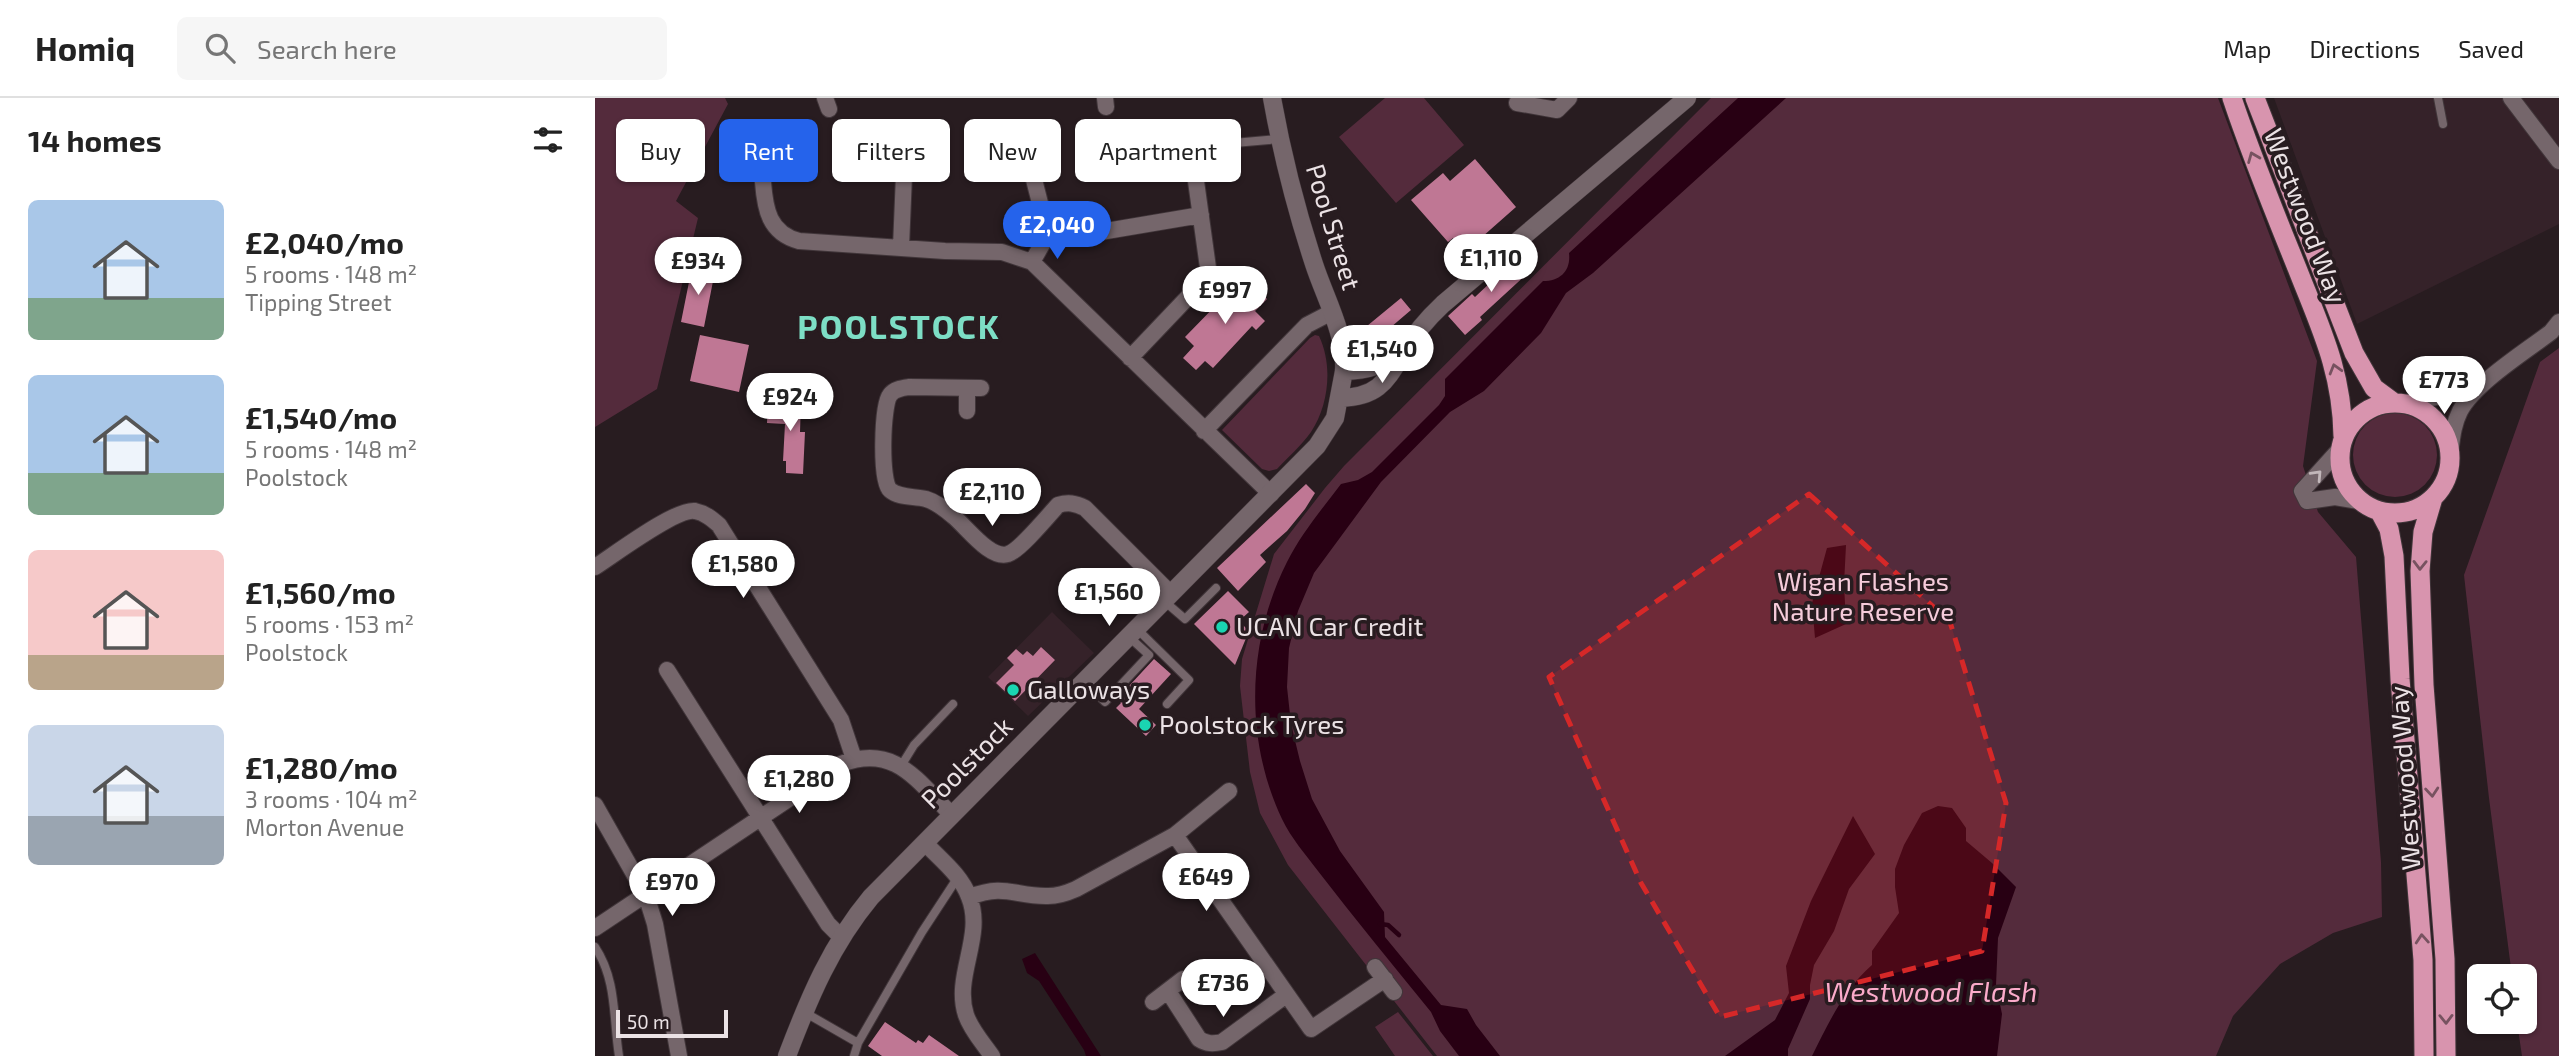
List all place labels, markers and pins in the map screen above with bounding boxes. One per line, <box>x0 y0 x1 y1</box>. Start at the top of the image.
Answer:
pin: £2,040 <box>1000 202 1114 261</box>
pin: £1,110 <box>1434 234 1548 294</box>
pin: £934 <box>657 238 739 297</box>
pin: £997 <box>1184 266 1266 326</box>
pin: £1,540 <box>1325 326 1439 385</box>
pin: £773 <box>2403 356 2485 416</box>
pin: £924 <box>749 374 831 433</box>
pin: £2,110 <box>935 468 1049 528</box>
pin: £1,580 <box>686 540 800 600</box>
pin: £1,560 <box>1052 568 1166 628</box>
place label: UCAN Car Credit <box>1236 610 1423 641</box>
marker: UCAN Car Credit <box>1214 619 1230 635</box>
place label: Galloways <box>1027 673 1150 704</box>
marker: Galloways <box>1005 682 1021 698</box>
place label: Poolstock Tyres <box>1159 708 1344 739</box>
marker: Poolstock Tyres <box>1137 717 1153 733</box>
pin: £1,280 <box>742 756 856 815</box>
pin: £649 <box>1165 854 1247 913</box>
pin: £970 <box>631 858 713 918</box>
pin: £736 <box>1182 960 1264 1019</box>

